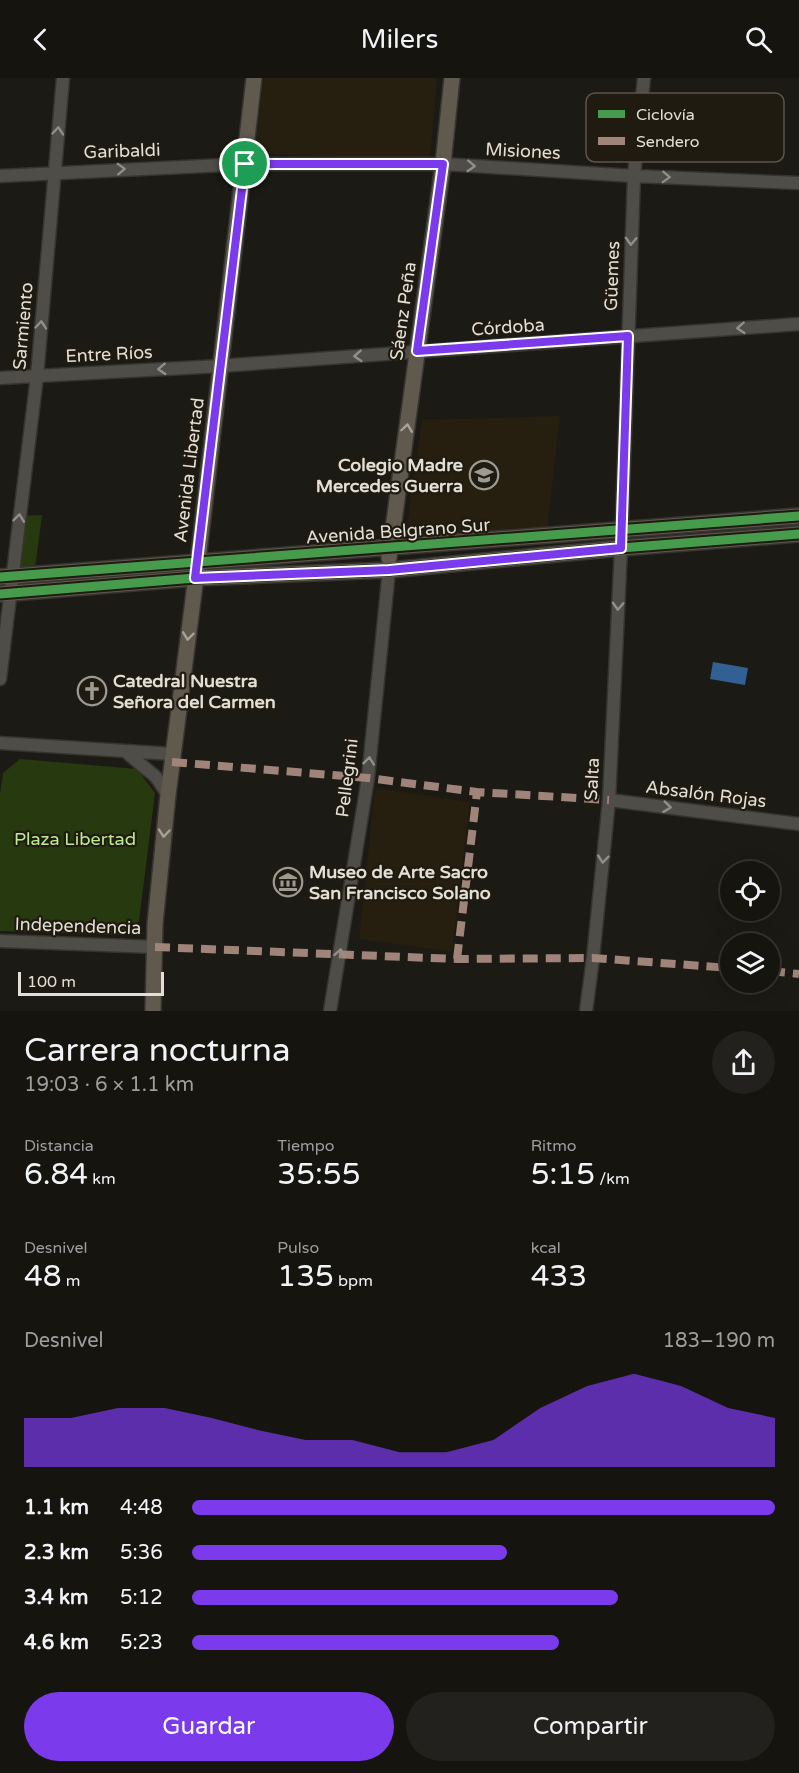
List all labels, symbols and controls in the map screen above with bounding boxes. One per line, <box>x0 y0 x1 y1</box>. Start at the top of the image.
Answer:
icon: back <box>24 23 57 56</box>
text: Milers <box>361 23 438 56</box>
icon: search <box>742 23 775 56</box>
legend <box>586 93 784 162</box>
text: Ciclovía <box>636 105 695 125</box>
one-way arrow <box>51 126 64 135</box>
text: Sendero <box>636 132 699 152</box>
pin <box>219 138 270 189</box>
street label: Misiones <box>485 138 561 164</box>
street label: Garibaldi <box>83 139 161 163</box>
icon: arrive <box>228 147 261 180</box>
one-way arrow <box>467 159 476 172</box>
one-way arrow <box>117 162 126 175</box>
one-way arrow <box>662 171 671 184</box>
one-way arrow <box>625 236 638 245</box>
street label: Güemes <box>600 241 624 311</box>
street label: Sáenz Peña <box>385 260 421 362</box>
street label: Sarmiento <box>8 281 38 371</box>
street label: Córdoba <box>471 313 545 341</box>
one-way arrow <box>35 320 48 329</box>
one-way arrow <box>736 321 745 334</box>
street label: Entre Ríos <box>65 341 153 367</box>
one-way arrow <box>353 349 362 362</box>
one-way arrow <box>157 363 166 376</box>
street label: Avenida Libertad <box>169 396 209 544</box>
one-way arrow <box>400 423 412 433</box>
place label: Colegio Madre Mercedes Guerra <box>316 454 463 497</box>
school or university icon: Colegio Madre Mercedes Guerra <box>468 459 500 491</box>
one-way arrow <box>12 514 24 523</box>
street label: Avenida Belgrano Sur <box>305 514 491 548</box>
one-way arrow <box>611 602 624 611</box>
one-way arrow <box>182 632 195 641</box>
place label: Catedral Nuestra Señora del Carmen <box>113 670 276 713</box>
church icon: Catedral Nuestra Señora del Carmen <box>76 675 108 707</box>
street label: Pellegrini <box>331 737 363 819</box>
one-way arrow <box>362 756 375 765</box>
street label: Salta <box>580 757 604 801</box>
street label: Absalón Rojas <box>644 776 768 812</box>
one-way arrow <box>663 801 672 813</box>
park label: Plaza Libertad <box>14 828 136 850</box>
one-way arrow <box>158 828 171 837</box>
one-way arrow <box>597 854 610 863</box>
place label: Museo de Arte Sacro San Francisco Solano <box>309 861 491 904</box>
map controls <box>720 861 780 993</box>
button: locate <box>720 861 780 921</box>
museum icon: Museo de Arte Sacro San Francisco Solano <box>272 866 304 898</box>
street label: Independencia <box>14 913 142 939</box>
button: layers <box>720 933 780 993</box>
one-way arrow <box>333 949 346 959</box>
scale bar <box>18 969 164 996</box>
text: 100 m <box>27 972 76 992</box>
text: Carrera nocturna <box>24 1031 290 1070</box>
button: share <box>712 1031 775 1094</box>
text: 19:03 · 6 × 1.1 km <box>24 1073 194 1097</box>
text: Distancia <box>24 1136 94 1156</box>
text: Tiempo <box>277 1136 334 1156</box>
text: Ritmo <box>531 1136 577 1156</box>
text: 6.84 <box>24 1156 88 1193</box>
text: 35:55 <box>277 1156 361 1193</box>
text: 5:15 <box>531 1156 595 1193</box>
text: km <box>88 1169 116 1189</box>
text: /km <box>595 1169 630 1189</box>
text: Desnivel <box>24 1238 88 1258</box>
text: Pulso <box>277 1238 319 1258</box>
text: kcal <box>531 1238 561 1258</box>
text: 48 <box>24 1258 62 1295</box>
text: 135 <box>277 1258 334 1295</box>
text: 433 <box>531 1258 587 1295</box>
text: m <box>62 1271 81 1291</box>
text: bpm <box>334 1271 373 1291</box>
text: Desnivel <box>24 1329 103 1353</box>
text: 183–190 m <box>662 1329 775 1353</box>
text: 1.1 km <box>24 1496 89 1520</box>
text: 4:48 <box>120 1496 163 1520</box>
text: 2.3 km <box>24 1541 89 1565</box>
text: 5:36 <box>120 1541 163 1565</box>
text: 3.4 km <box>24 1586 88 1610</box>
text: 5:12 <box>120 1586 163 1610</box>
text: 4.6 km <box>24 1631 89 1655</box>
text: 5:23 <box>120 1631 163 1655</box>
button: Guardar <box>24 1692 394 1761</box>
button: Compartir <box>406 1692 775 1761</box>

